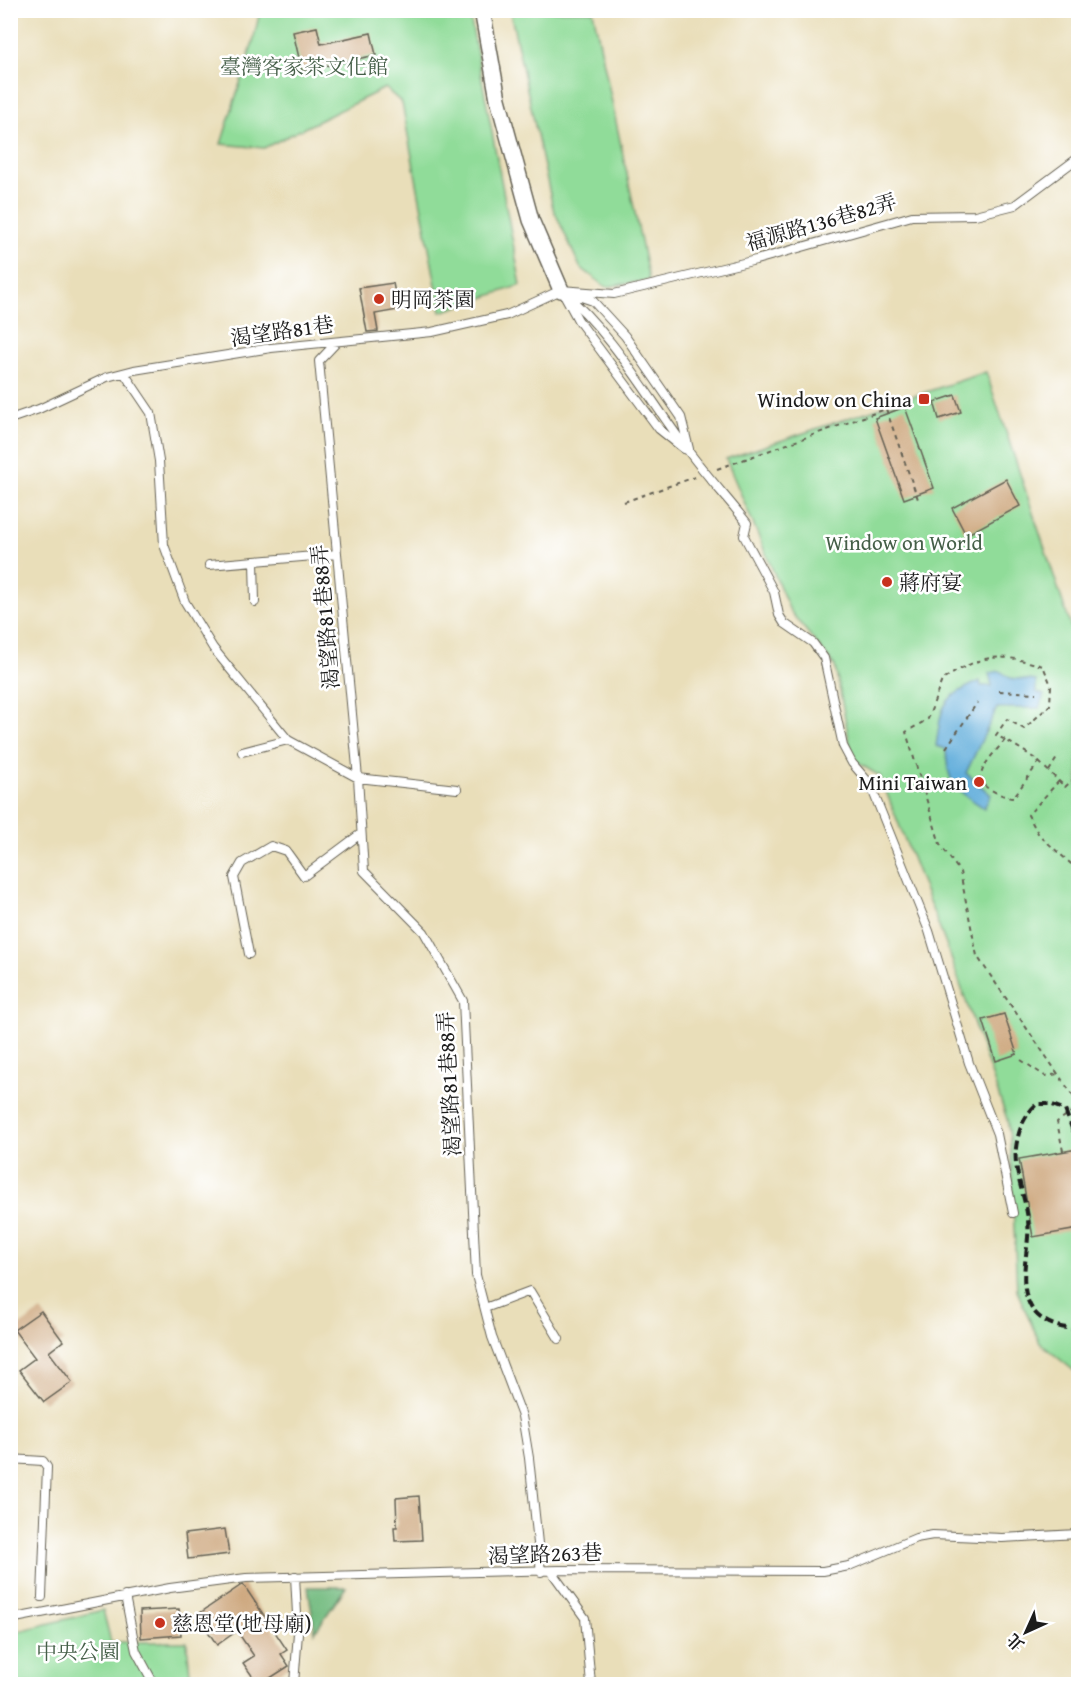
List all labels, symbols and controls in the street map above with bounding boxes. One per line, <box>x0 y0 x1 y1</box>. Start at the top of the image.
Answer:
park label: 臺灣客家茶文化館 <box>220 51 388 82</box>
street label: 福源路136巷82弄 <box>742 186 900 258</box>
place label: 明岡茶園 <box>391 284 475 315</box>
marker: 明岡茶園 <box>372 292 386 306</box>
street label: 渴望路81巷 <box>228 308 336 354</box>
place label: Window on China <box>757 384 912 415</box>
marker: Window on China <box>917 392 931 406</box>
park label: Window on World <box>825 527 983 558</box>
street label: 渴望路81巷88弄 <box>303 543 347 691</box>
place label: 蔣府宴 <box>899 567 962 598</box>
marker: 蔣府宴 <box>880 575 894 589</box>
place label: Mini Taiwan <box>858 767 967 798</box>
marker: Mini Taiwan <box>972 775 986 789</box>
street label: 渴望路81巷88弄 <box>430 1011 468 1157</box>
street label: 渴望路263巷 <box>487 1537 603 1571</box>
north arrow <box>996 1602 1056 1662</box>
place label: 慈恩堂(地母廟) <box>172 1608 312 1639</box>
marker: 慈恩堂(地母廟) <box>153 1616 167 1630</box>
text: 北 <box>1001 1628 1030 1657</box>
park label: 中央公園 <box>36 1636 120 1667</box>

